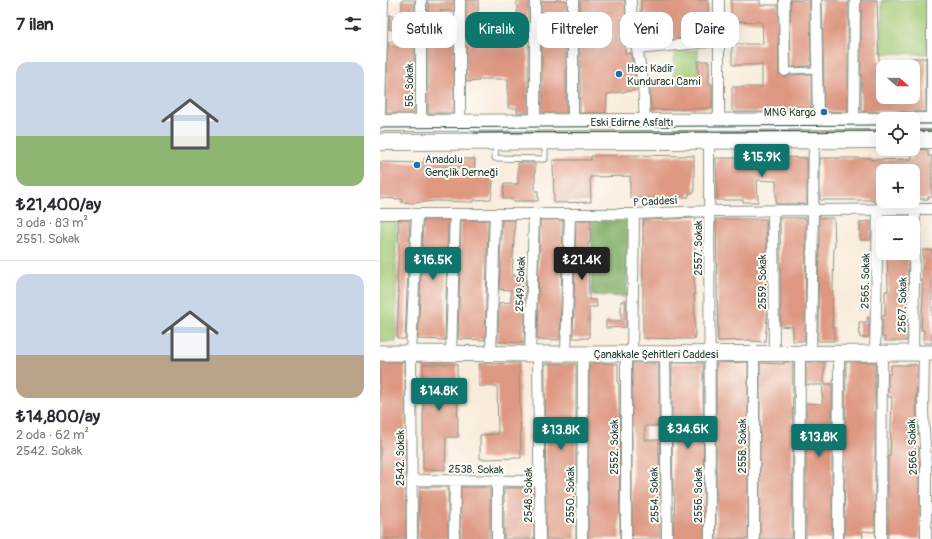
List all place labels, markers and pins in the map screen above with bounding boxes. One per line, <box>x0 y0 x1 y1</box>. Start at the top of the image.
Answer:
place label: Hacı Kadir Kunduracı Cami <box>627 62 701 88</box>
marker: Hacı Kadir Kunduracı Cami <box>614 69 624 79</box>
place label: MNG Kargo <box>764 106 816 119</box>
marker: MNG Kargo <box>819 107 829 117</box>
pin: ₺15.9K <box>729 144 795 178</box>
place label: Anadolu Gençlik Derneği <box>425 153 498 179</box>
marker: Anadolu Gençlik Derneği <box>412 160 422 170</box>
pin: ₺16.5K <box>400 247 466 281</box>
pin: ₺21.4K <box>549 247 615 281</box>
pin: ₺14.8K <box>406 378 472 412</box>
pin: ₺34.6K <box>655 416 721 450</box>
pin: ₺13.8K <box>528 417 594 451</box>
pin: ₺13.8K <box>786 424 852 458</box>

